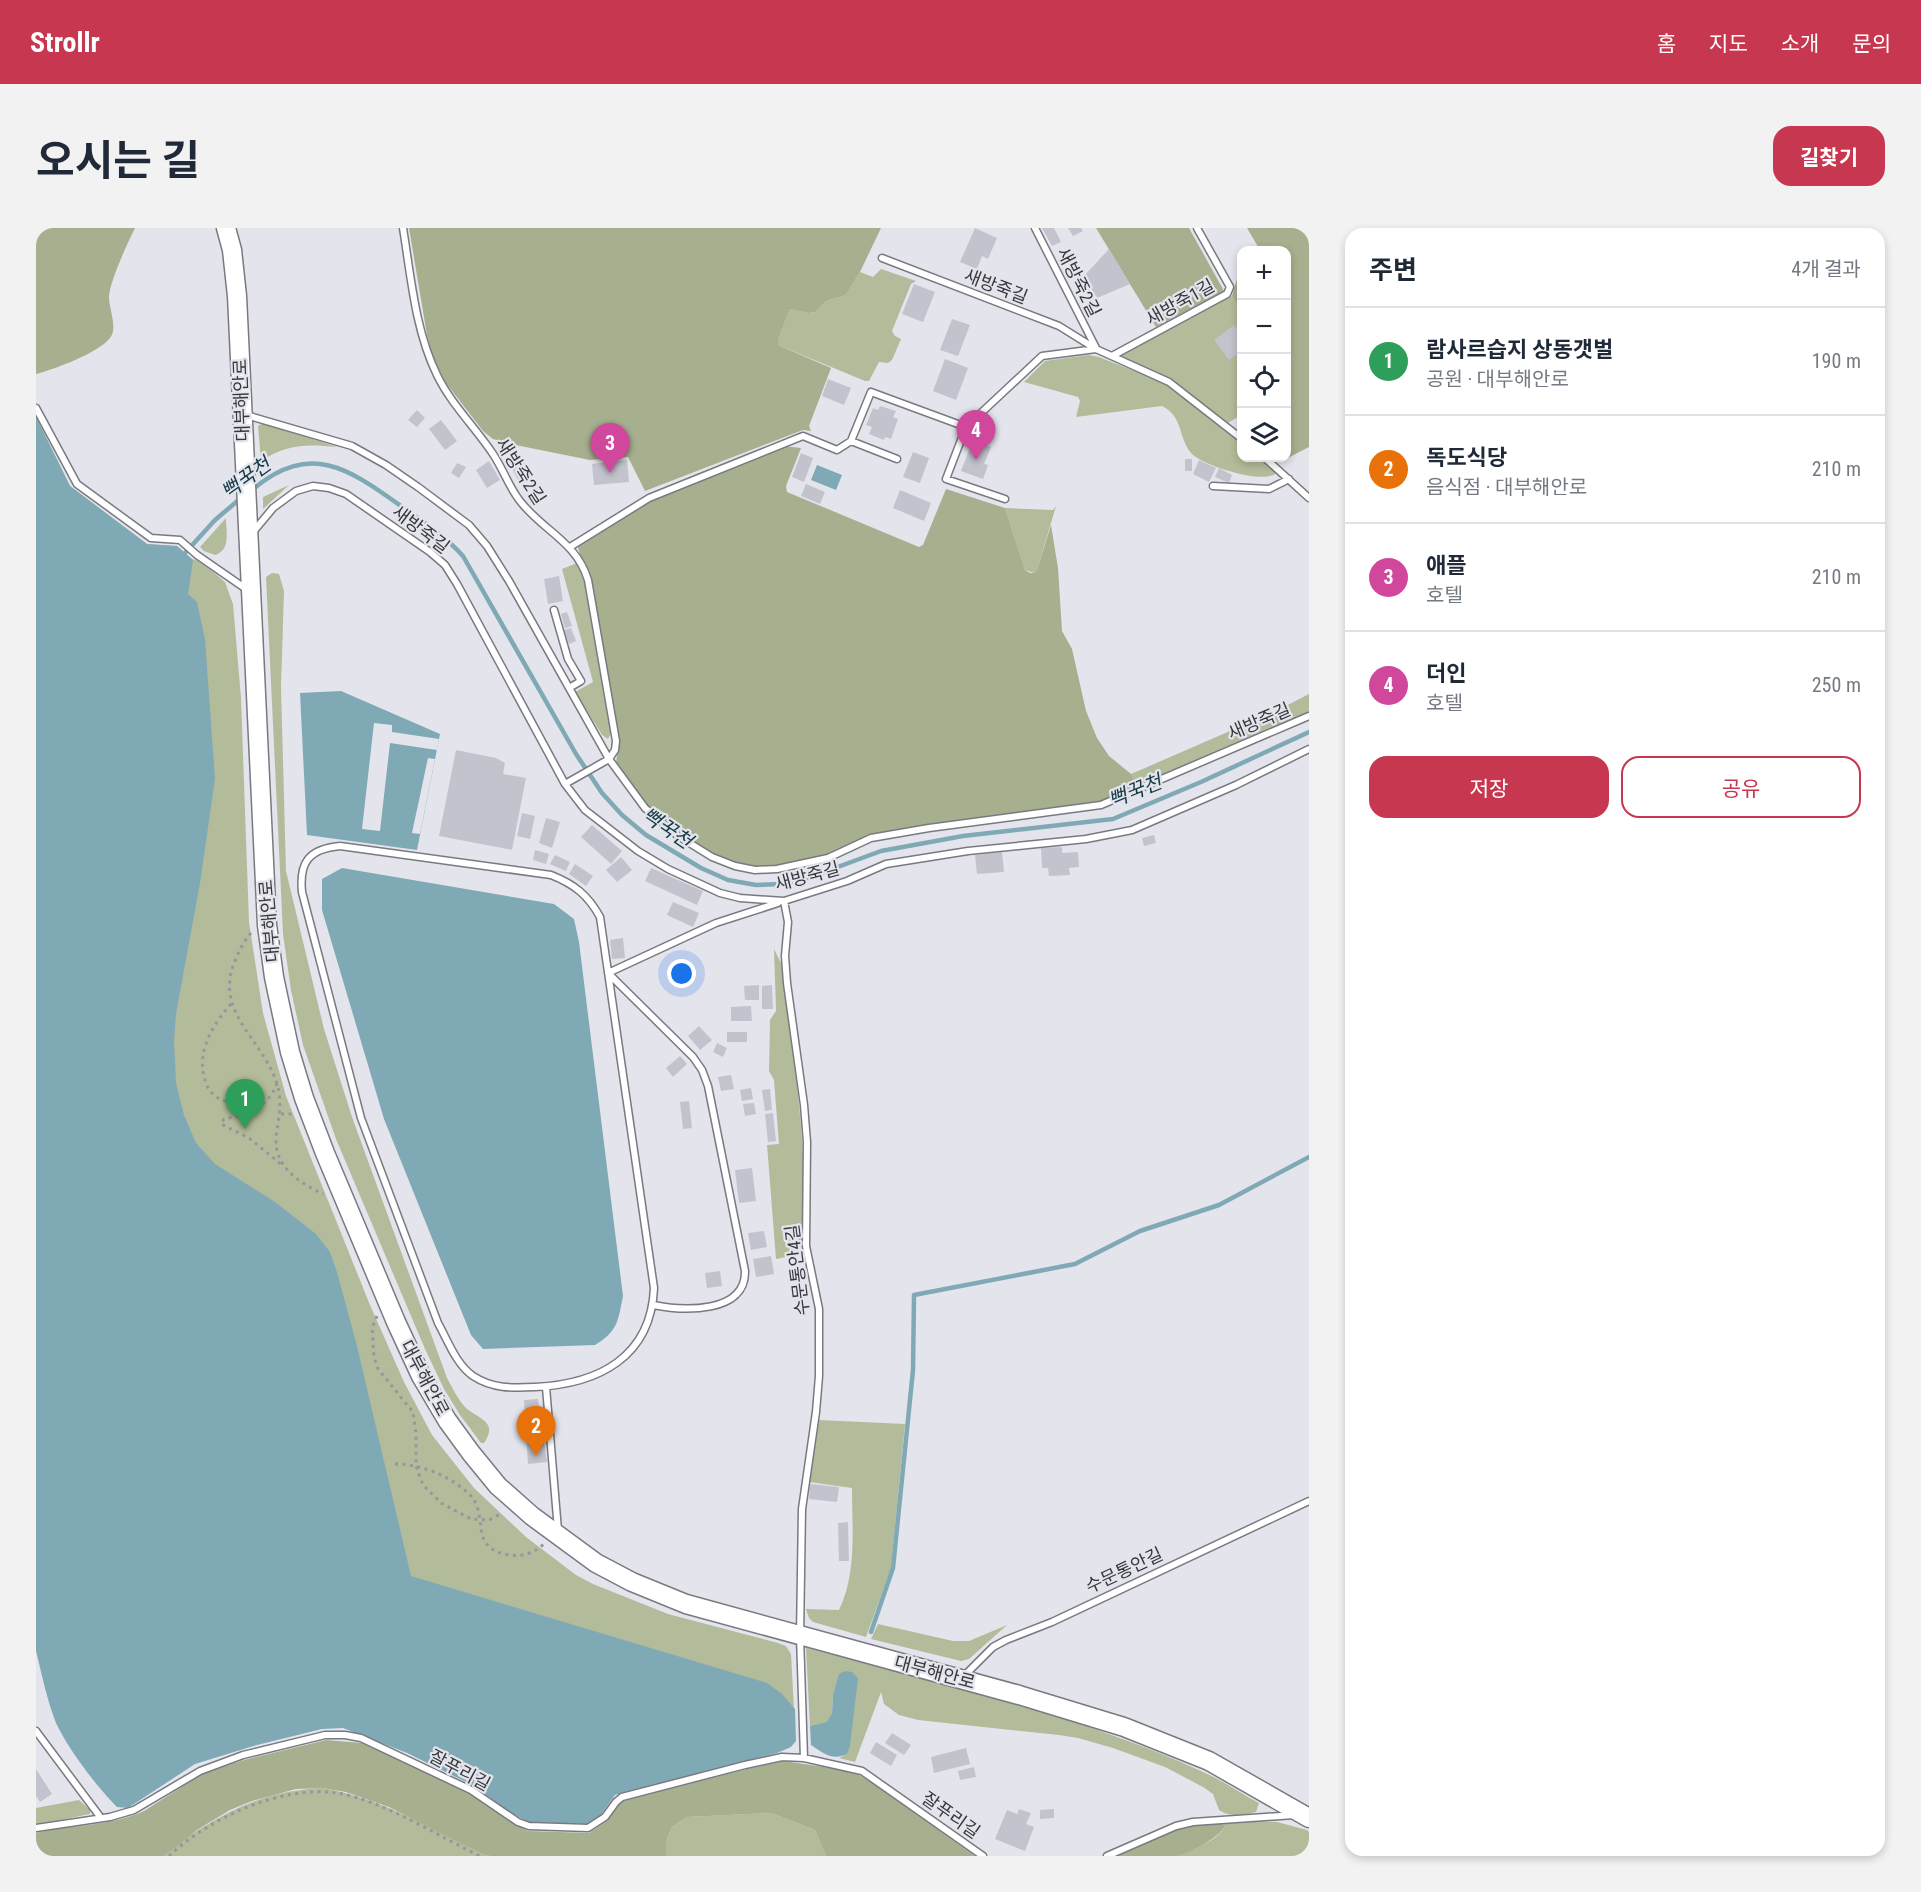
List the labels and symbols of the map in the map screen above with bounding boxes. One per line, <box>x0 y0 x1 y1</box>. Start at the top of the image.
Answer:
street label: 새방죽2길 <box>1053 244 1105 320</box>
street label: 새방죽길 <box>961 264 1031 308</box>
street label: 새방죽1길 <box>1142 275 1218 329</box>
street label: 대부해안로 <box>229 358 253 442</box>
pin: 4 <box>956 410 996 460</box>
pin: 3 <box>590 424 630 473</box>
street label: 새방죽2길 <box>492 434 550 508</box>
water label: 뻑꾹천 <box>217 451 277 504</box>
street label: 새방죽길 <box>388 501 454 557</box>
street label: 새방죽길 <box>1224 698 1294 744</box>
water label: 뻑꾹천 <box>1105 769 1167 812</box>
water label: 뻑꾹천 <box>637 803 699 855</box>
street label: 새방죽길 <box>772 857 842 895</box>
street label: 대부해안로 <box>255 879 283 963</box>
your location <box>667 959 696 988</box>
pin: 1 <box>226 1080 264 1129</box>
street label: 수문통안4길 <box>781 1223 813 1317</box>
street label: 대부해안로 <box>396 1337 454 1419</box>
pin: 2 <box>516 1406 556 1456</box>
street label: 수문통안길 <box>1082 1543 1166 1597</box>
street label: 대부해안로 <box>892 1651 978 1693</box>
street label: 잘푸리길 <box>426 1745 494 1795</box>
street label: 잘푸리길 <box>918 1787 984 1843</box>

